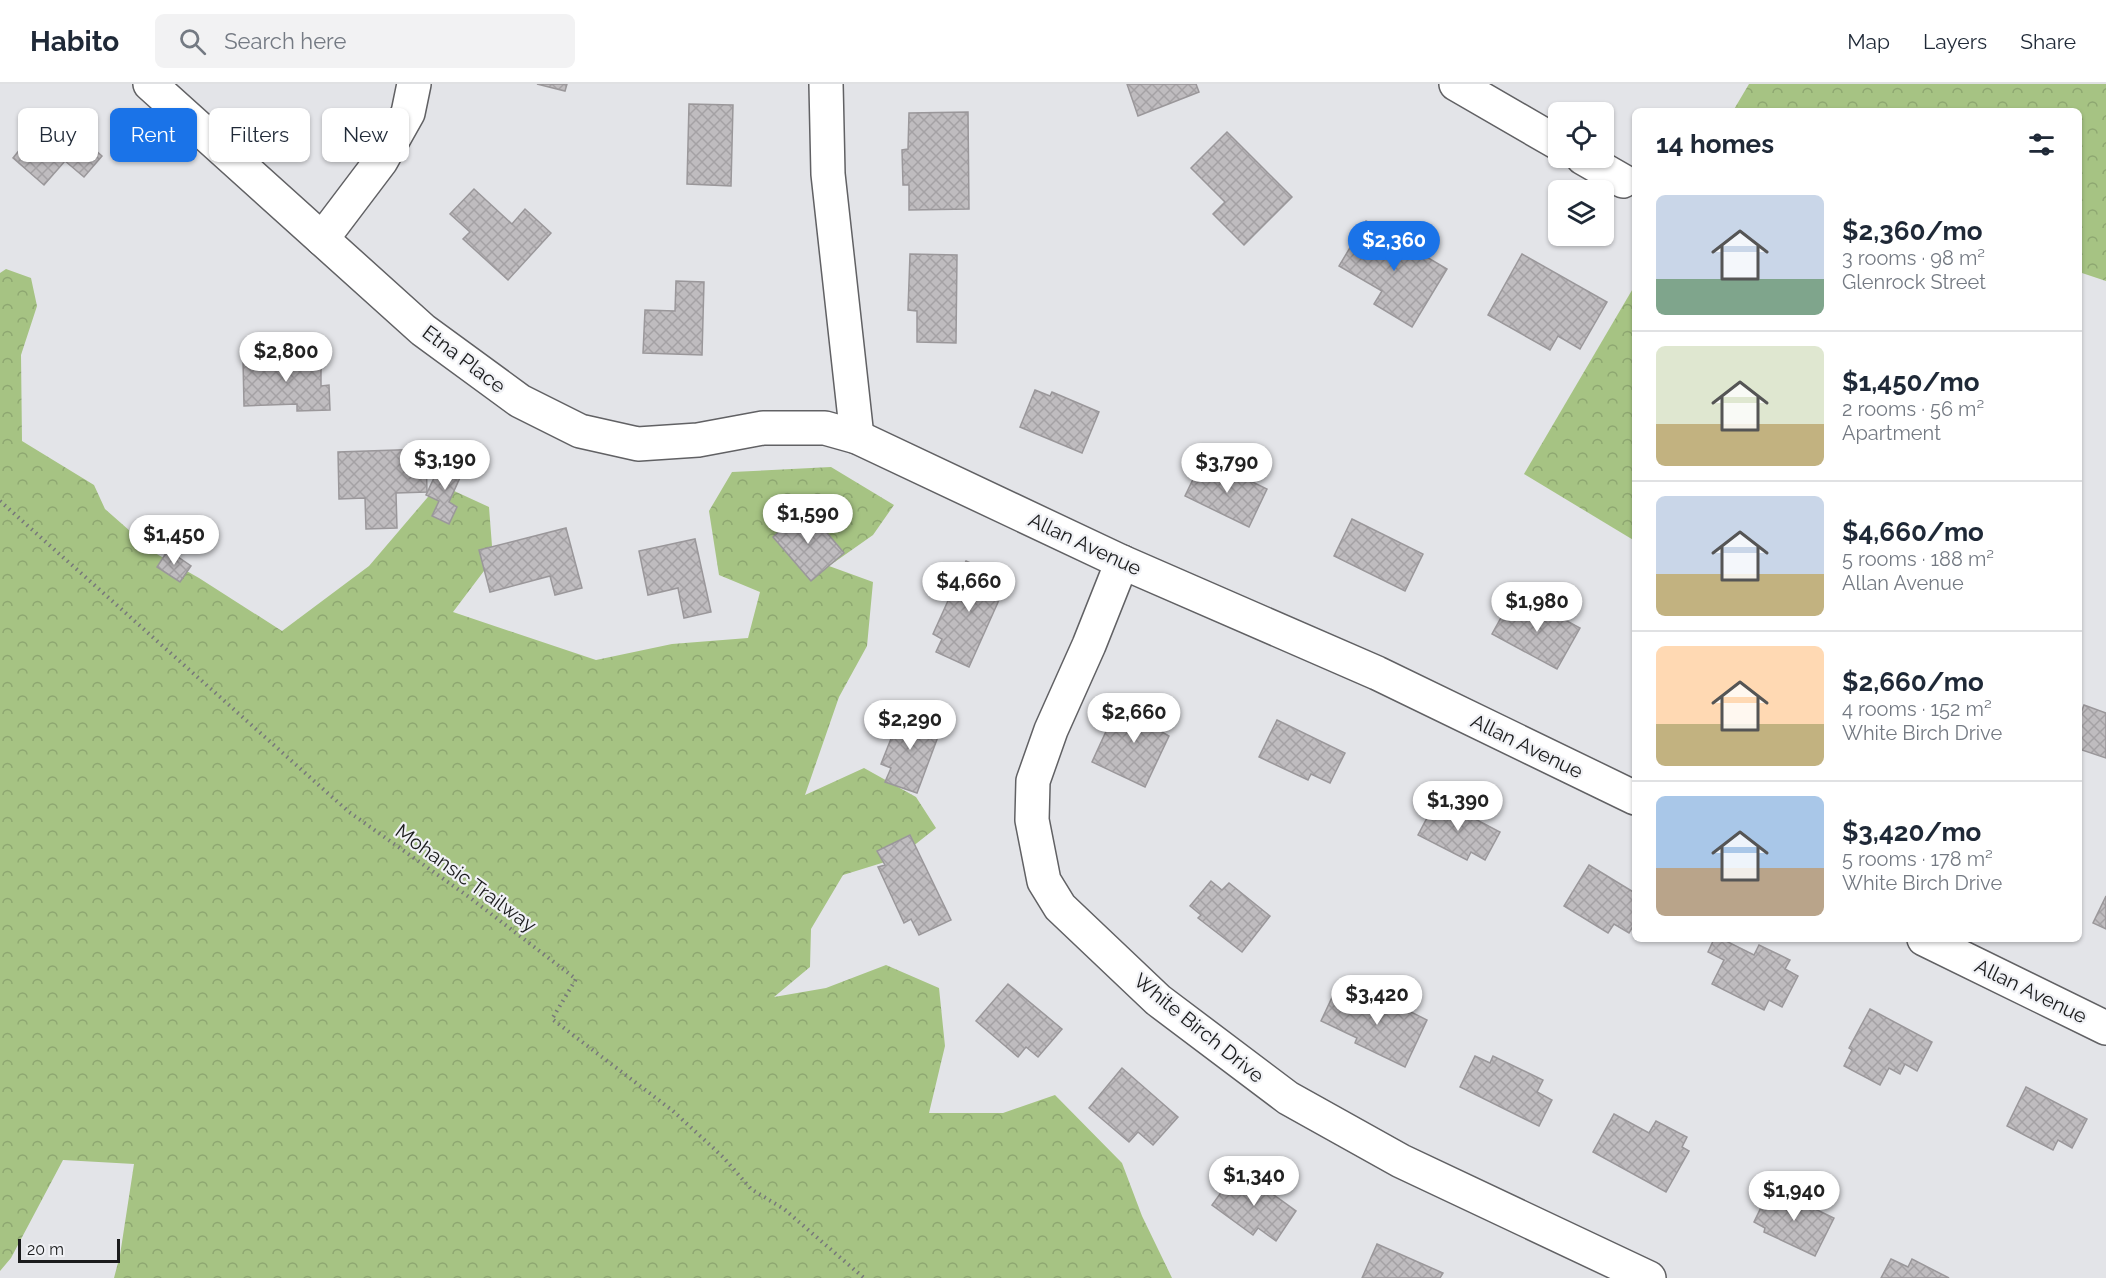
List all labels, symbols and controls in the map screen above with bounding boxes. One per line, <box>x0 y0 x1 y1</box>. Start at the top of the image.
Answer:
search box <box>155 14 575 68</box>
text: Habito <box>30 25 119 58</box>
icon: search <box>176 25 209 58</box>
text: Search here <box>224 28 346 54</box>
text: Map <box>1847 29 1890 54</box>
text: Layers <box>1923 29 1987 54</box>
text: Share <box>2020 29 2076 54</box>
map controls <box>1548 102 1614 246</box>
button: locate <box>1548 102 1614 168</box>
chip: Buy <box>18 108 98 162</box>
chip: Rent <box>110 108 197 162</box>
chip: Filters <box>209 108 310 162</box>
chip: New <box>322 108 409 162</box>
icon: filters <box>2025 128 2058 161</box>
text: 14 homes <box>1656 129 1774 159</box>
button: layers <box>1548 180 1614 246</box>
text: $2,360/mo <box>1842 216 1982 246</box>
icon: home <box>1704 219 1776 291</box>
pin: $2,360 <box>1345 221 1443 272</box>
text: $2,360 <box>1362 228 1426 252</box>
text: 3 rooms · 98 m² <box>1842 246 1985 270</box>
text: Glenrock Street <box>1842 270 1986 294</box>
street label: Etna Place <box>418 320 510 398</box>
pin: $2,800 <box>237 332 335 383</box>
text: $2,800 <box>253 339 319 363</box>
text: $1,450/mo <box>1842 367 1980 397</box>
icon: home <box>1704 370 1776 442</box>
text: 2 rooms · 56 m² <box>1842 397 1984 421</box>
text: Apartment <box>1842 421 1941 445</box>
pin: $3,190 <box>396 440 494 491</box>
pin: $3,790 <box>1178 443 1276 494</box>
text: $3,190 <box>414 447 476 471</box>
text: $3,790 <box>1195 450 1259 474</box>
pin: $1,590 <box>759 494 857 545</box>
text: $1,590 <box>777 501 839 525</box>
street label: Allan Avenue <box>1025 507 1145 581</box>
pin: $1,450 <box>125 515 223 566</box>
text: $4,660/mo <box>1842 517 1984 547</box>
icon: home <box>1704 520 1776 592</box>
text: $1,450 <box>143 522 205 546</box>
text: 5 rooms · 188 m² <box>1842 547 1994 571</box>
pin: $4,660 <box>920 562 1018 613</box>
text: $4,660 <box>936 569 1002 593</box>
text: Allan Avenue <box>1842 571 1964 595</box>
pin: $1,980 <box>1488 582 1586 633</box>
text: $1,980 <box>1505 589 1569 613</box>
text: $2,660/mo <box>1842 667 1984 697</box>
icon: home <box>1704 670 1776 742</box>
pin: $2,660 <box>1085 693 1183 744</box>
text: 4 rooms · 152 m² <box>1842 697 1992 721</box>
pin: $2,290 <box>861 700 959 751</box>
text: $2,660 <box>1101 700 1167 724</box>
text: $2,290 <box>878 707 942 731</box>
street label: Allan Avenue <box>1467 709 1587 784</box>
text: White Birch Drive <box>1842 721 2002 745</box>
pin: $1,390 <box>1409 781 1507 832</box>
text: $1,390 <box>1427 788 1489 812</box>
text: $3,420/mo <box>1842 817 1981 847</box>
street label: Mohansic Trailway <box>391 819 541 937</box>
icon: home <box>1704 820 1776 892</box>
text: 5 rooms · 178 m² <box>1842 847 1993 871</box>
text: White Birch Drive <box>1842 871 2002 895</box>
street label: Allan Avenue <box>1971 954 2091 1029</box>
street label: White Birch Drive <box>1129 968 1269 1088</box>
pin: $3,420 <box>1328 975 1426 1026</box>
text: $3,420 <box>1345 982 1409 1006</box>
pin: $1,340 <box>1205 1156 1303 1207</box>
text: $1,340 <box>1223 1163 1285 1187</box>
pin: $1,940 <box>1745 1171 1843 1222</box>
text: $1,940 <box>1763 1178 1825 1202</box>
scale bar <box>18 1236 120 1264</box>
text: 20 m <box>27 1240 64 1259</box>

